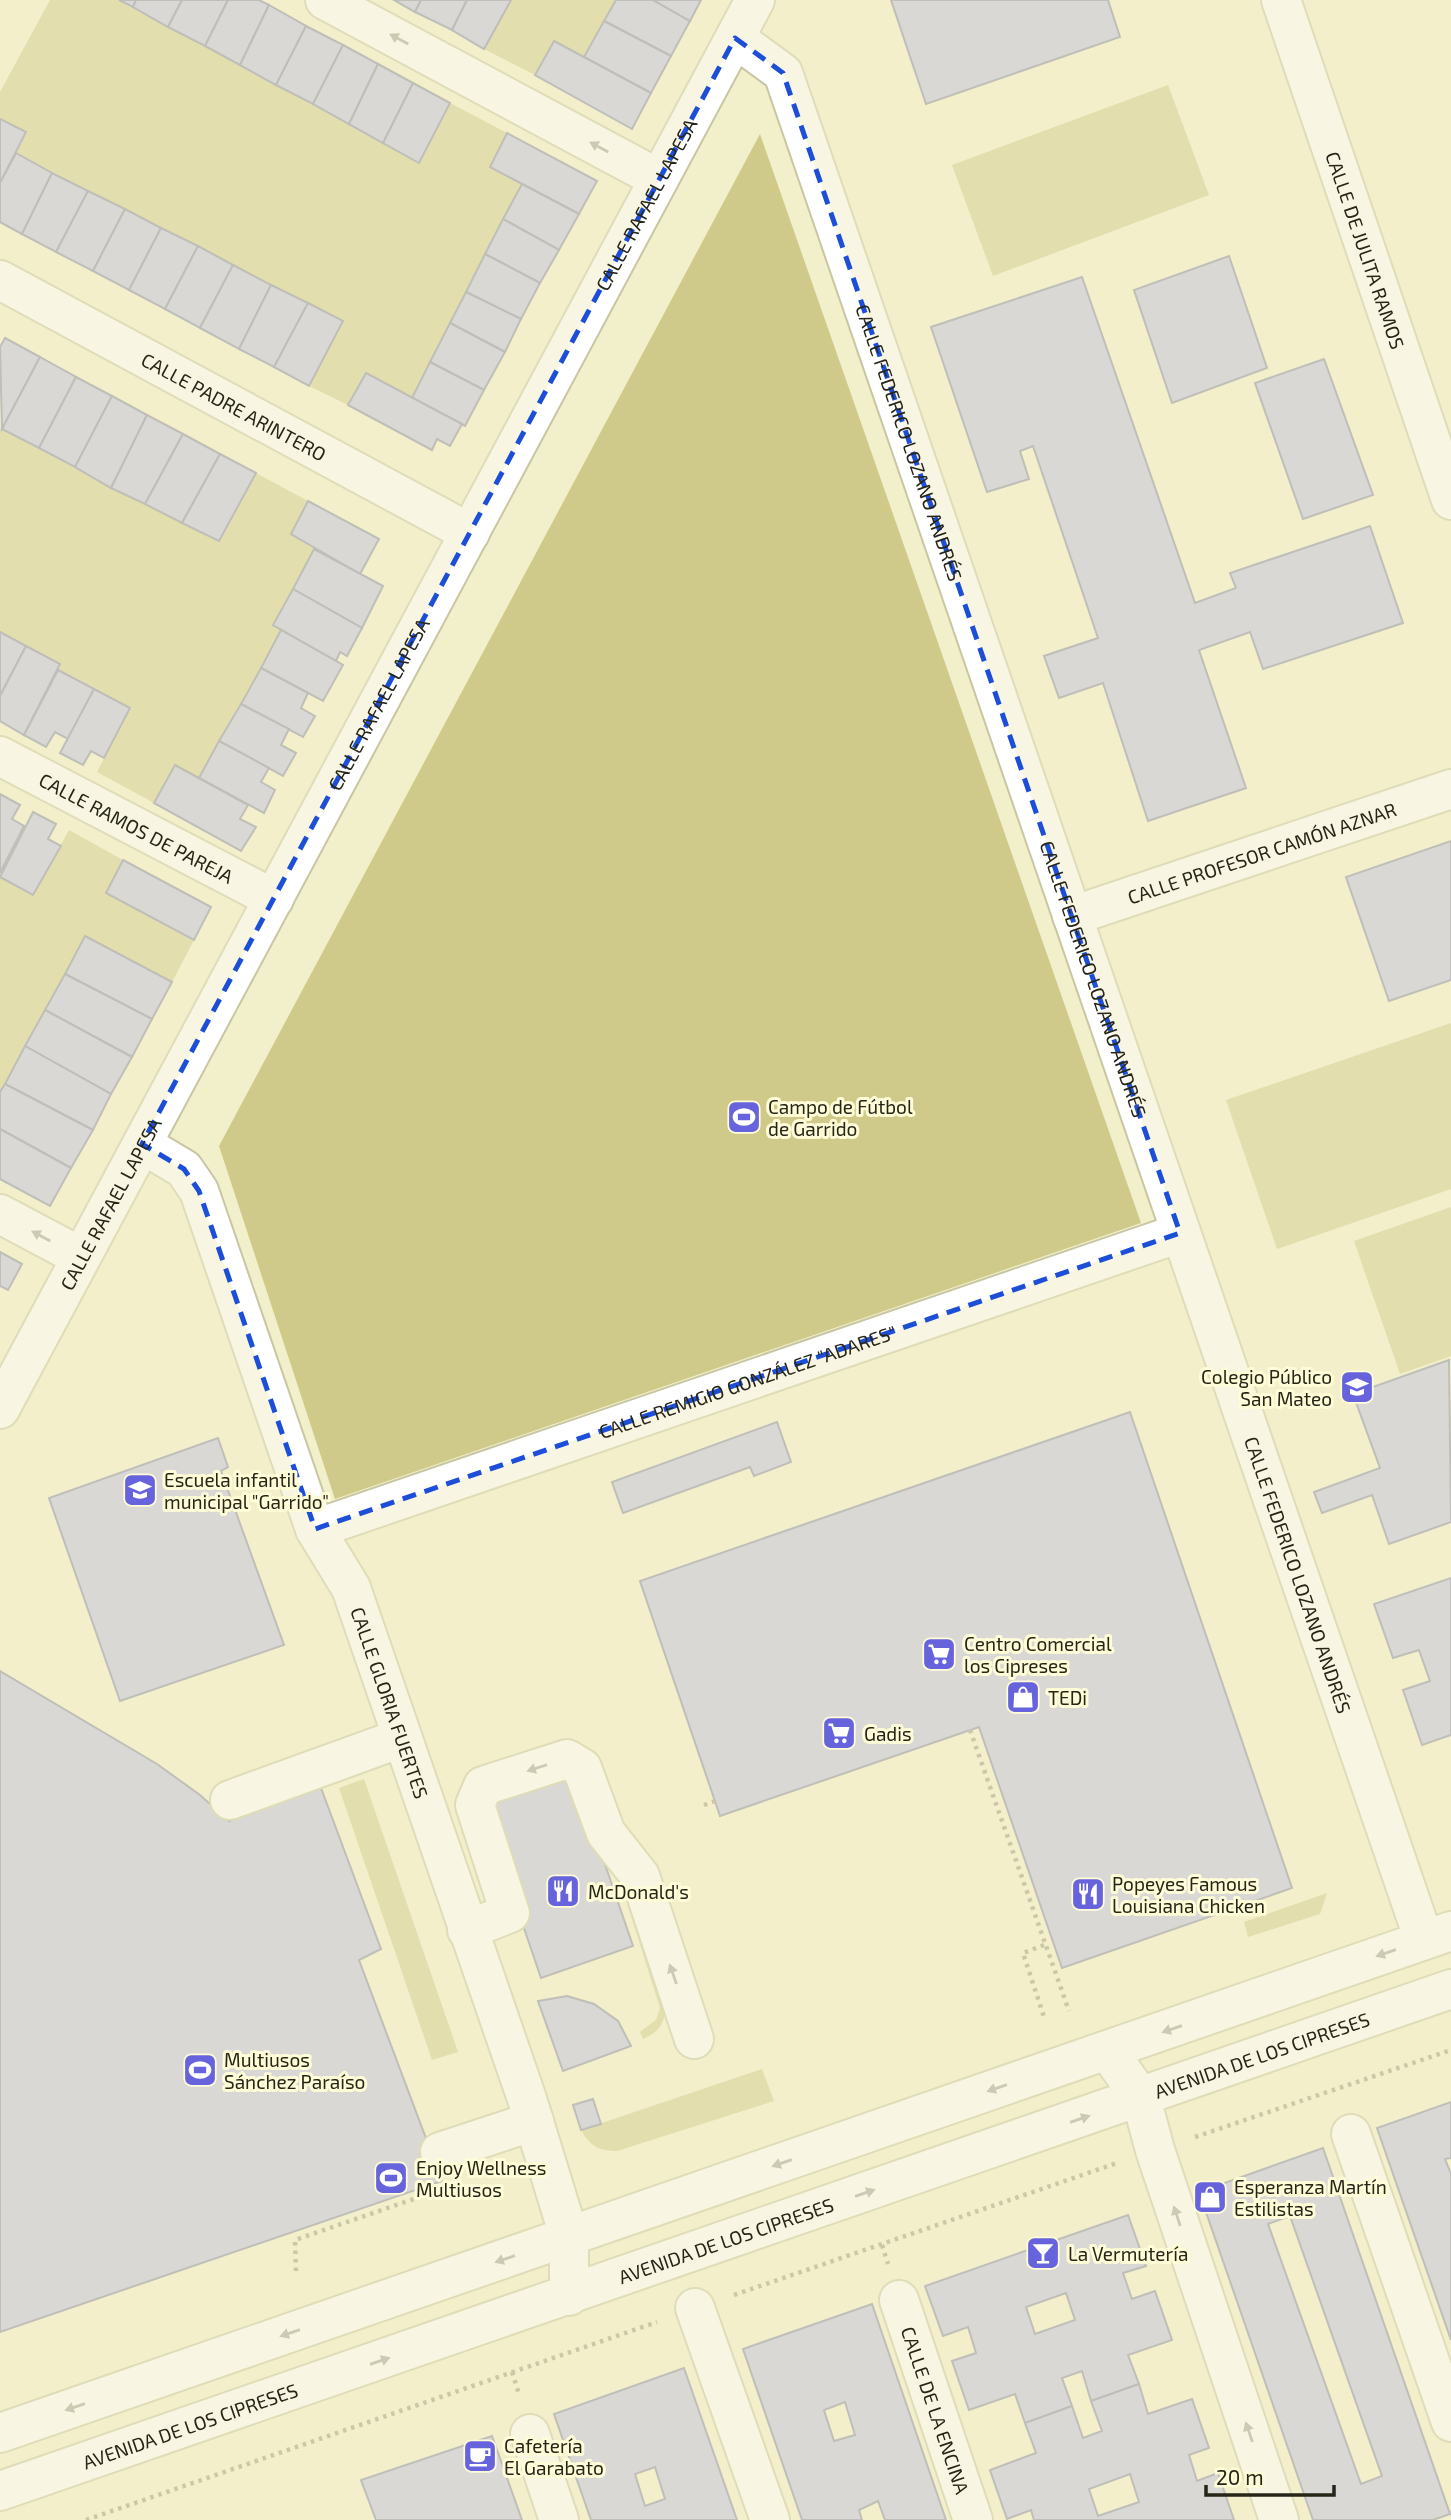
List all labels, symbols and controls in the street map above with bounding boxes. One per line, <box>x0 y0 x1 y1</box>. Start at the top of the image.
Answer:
one-way arrow <box>388 34 408 46</box>
street label: CALLE RAFAEL LAPESA <box>590 114 701 294</box>
one-way arrow <box>589 141 609 153</box>
street label: CALLE DE JULITA RAMOS <box>1322 148 1410 352</box>
street label: CALLE FEDERICO LOZANO ANDRÉS <box>852 301 968 584</box>
street label: CALLE PADRE ARINTERO <box>138 347 331 465</box>
street label: CALLE RAFAEL LAPESA <box>322 614 433 794</box>
street label: CALLE RAMOS DE PAREJA <box>36 767 238 887</box>
street label: CALLE PROFESOR CAMÓN AZNAR <box>1124 797 1399 908</box>
street label: CALLE FEDERICO LOZANO ANDRÉS <box>1036 837 1152 1120</box>
place label: Campo de Fútbol de Garrido <box>768 1095 913 1140</box>
sports icon: Campo de Fútbol de Garrido <box>725 1098 763 1136</box>
street label: CALLE RAFAEL LAPESA <box>55 1113 166 1294</box>
one-way arrow <box>31 1230 51 1241</box>
street label: CALLE REMIGIO GONZÁLEZ "ADARES" <box>596 1320 899 1443</box>
place label: Colegio Público San Mateo <box>1201 1365 1332 1410</box>
school or university icon: Colegio Público San Mateo <box>1338 1368 1376 1406</box>
street label: CALLE FEDERICO LOZANO ANDRÉS <box>1240 1433 1357 1716</box>
place label: Escuela infantil municipal "Garrido" <box>164 1468 329 1513</box>
school or university icon: Escuela infantil municipal "Garrido" <box>121 1471 159 1509</box>
street label: CALLE GLORIA FUERTES <box>347 1604 434 1801</box>
place label: Centro Comercial los Cipreses <box>964 1632 1112 1677</box>
supermarket icon: Centro Comercial los Cipreses <box>920 1635 958 1673</box>
shop icon: TEDi <box>1004 1678 1042 1716</box>
place label: TEDi <box>1048 1686 1087 1709</box>
supermarket icon: Gadis <box>820 1714 858 1752</box>
place label: Gadis <box>864 1722 912 1745</box>
one-way arrow <box>527 1764 548 1774</box>
restaurant icon: McDonald's <box>544 1872 582 1910</box>
place label: Popeyes Famous Louisiana Chicken <box>1112 1872 1265 1917</box>
restaurant icon: Popeyes Famous Louisiana Chicken <box>1069 1875 1107 1913</box>
place label: McDonald's <box>588 1880 689 1903</box>
one-way arrow <box>1376 1948 1397 1959</box>
one-way arrow <box>667 1964 678 1985</box>
street label: AVENIDA DE LOS CIPRESES <box>1151 2007 1372 2102</box>
one-way arrow <box>1161 2023 1182 2034</box>
place label: Multiusos Sánchez Paraíso <box>224 2048 365 2093</box>
sports icon: Multiusos Sánchez Paraíso <box>181 2051 219 2089</box>
one-way arrow <box>986 2083 1007 2094</box>
one-way arrow <box>1070 2113 1091 2124</box>
place label: Enjoy Wellness Multiusos <box>416 2156 546 2201</box>
one-way arrow <box>771 2158 792 2169</box>
sports icon: Enjoy Wellness Multiusos <box>372 2159 410 2197</box>
place label: Esperanza Martín Estilistas <box>1234 2175 1387 2220</box>
shop icon: Esperanza Martín Estilistas <box>1191 2178 1229 2216</box>
one-way arrow <box>855 2187 876 2198</box>
street label: AVENIDA DE LOS CIPRESES <box>615 2192 836 2288</box>
one-way arrow <box>1171 2206 1182 2227</box>
bar icon: La Vermutería <box>1024 2234 1062 2272</box>
place label: La Vermutería <box>1068 2242 1188 2265</box>
one-way arrow <box>494 2254 515 2265</box>
street label: CALLE DE LA ENCINA <box>897 2323 975 2497</box>
one-way arrow <box>279 2328 300 2339</box>
one-way arrow <box>370 2355 391 2366</box>
street label: AVENIDA DE LOS CIPRESES <box>79 2377 301 2473</box>
one-way arrow <box>64 2402 85 2413</box>
one-way arrow <box>1244 2421 1254 2442</box>
place label: Cafetería El Garabato <box>504 2434 604 2479</box>
cafe icon: Cafetería El Garabato <box>461 2437 499 2475</box>
scale bar <box>1206 2454 1334 2498</box>
text: 20 m <box>1216 2464 1264 2489</box>

